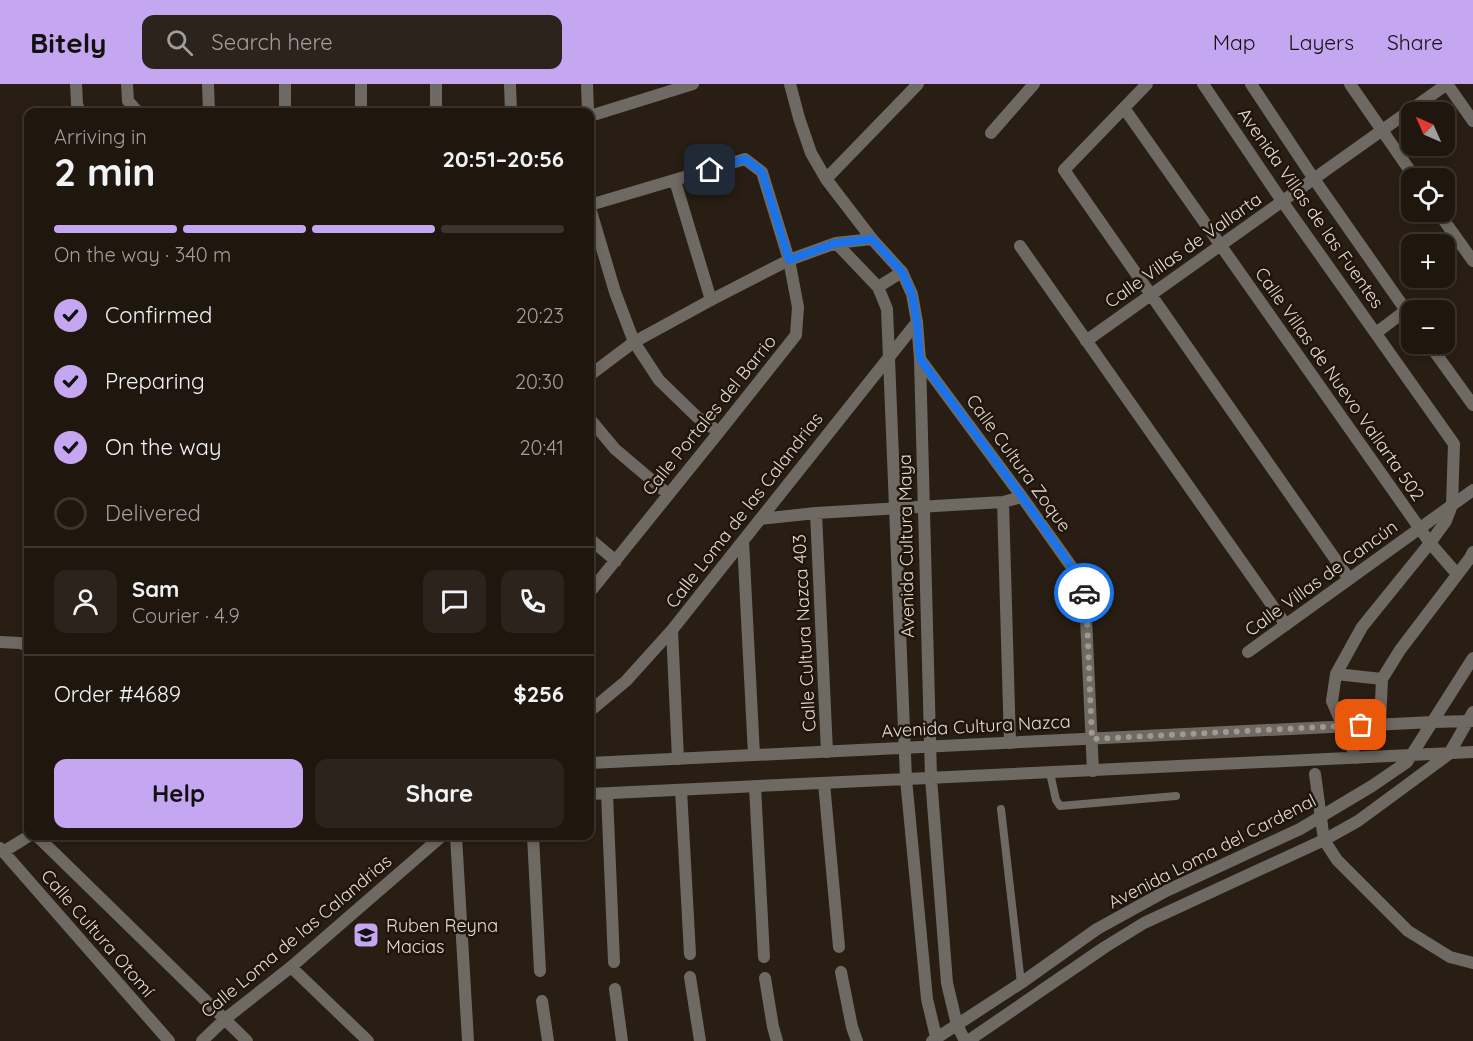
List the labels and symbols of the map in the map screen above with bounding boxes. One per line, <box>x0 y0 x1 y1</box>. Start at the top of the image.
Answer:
north arrow <box>1401 102 1455 156</box>
street label: Avenida Villas de las Fuentes <box>1233 103 1389 313</box>
pin <box>684 144 735 195</box>
street label: Calle Villas de Vallarta <box>1100 187 1266 313</box>
street label: Calle Villas de Nuevo Vallarta 502 <box>1250 263 1430 505</box>
street label: Calle Portales del Barrio <box>637 330 781 500</box>
street label: Calle Cultura Zoque <box>961 390 1077 536</box>
street label: Calle Loma de las Calandrias <box>660 408 828 612</box>
street label: Avenida Cultura Maya <box>893 454 919 638</box>
street label: Calle Villas de Cancún <box>1240 515 1402 641</box>
street label: Calle Cultura Nazca 403 <box>787 534 821 732</box>
courier <box>1054 563 1114 623</box>
pin <box>1335 699 1386 750</box>
street label: Avenida Cultura Nazca <box>881 710 1071 742</box>
street label: Avenida Loma del Cardenal <box>1104 788 1320 914</box>
street label: Calle Loma de las Calandrias <box>196 849 396 1023</box>
street label: Calle Cultura Otomí <box>36 864 160 1002</box>
place label: Ruben Reyna Macias <box>386 914 498 958</box>
school or university icon: Ruben Reyna Macias <box>351 920 381 950</box>

